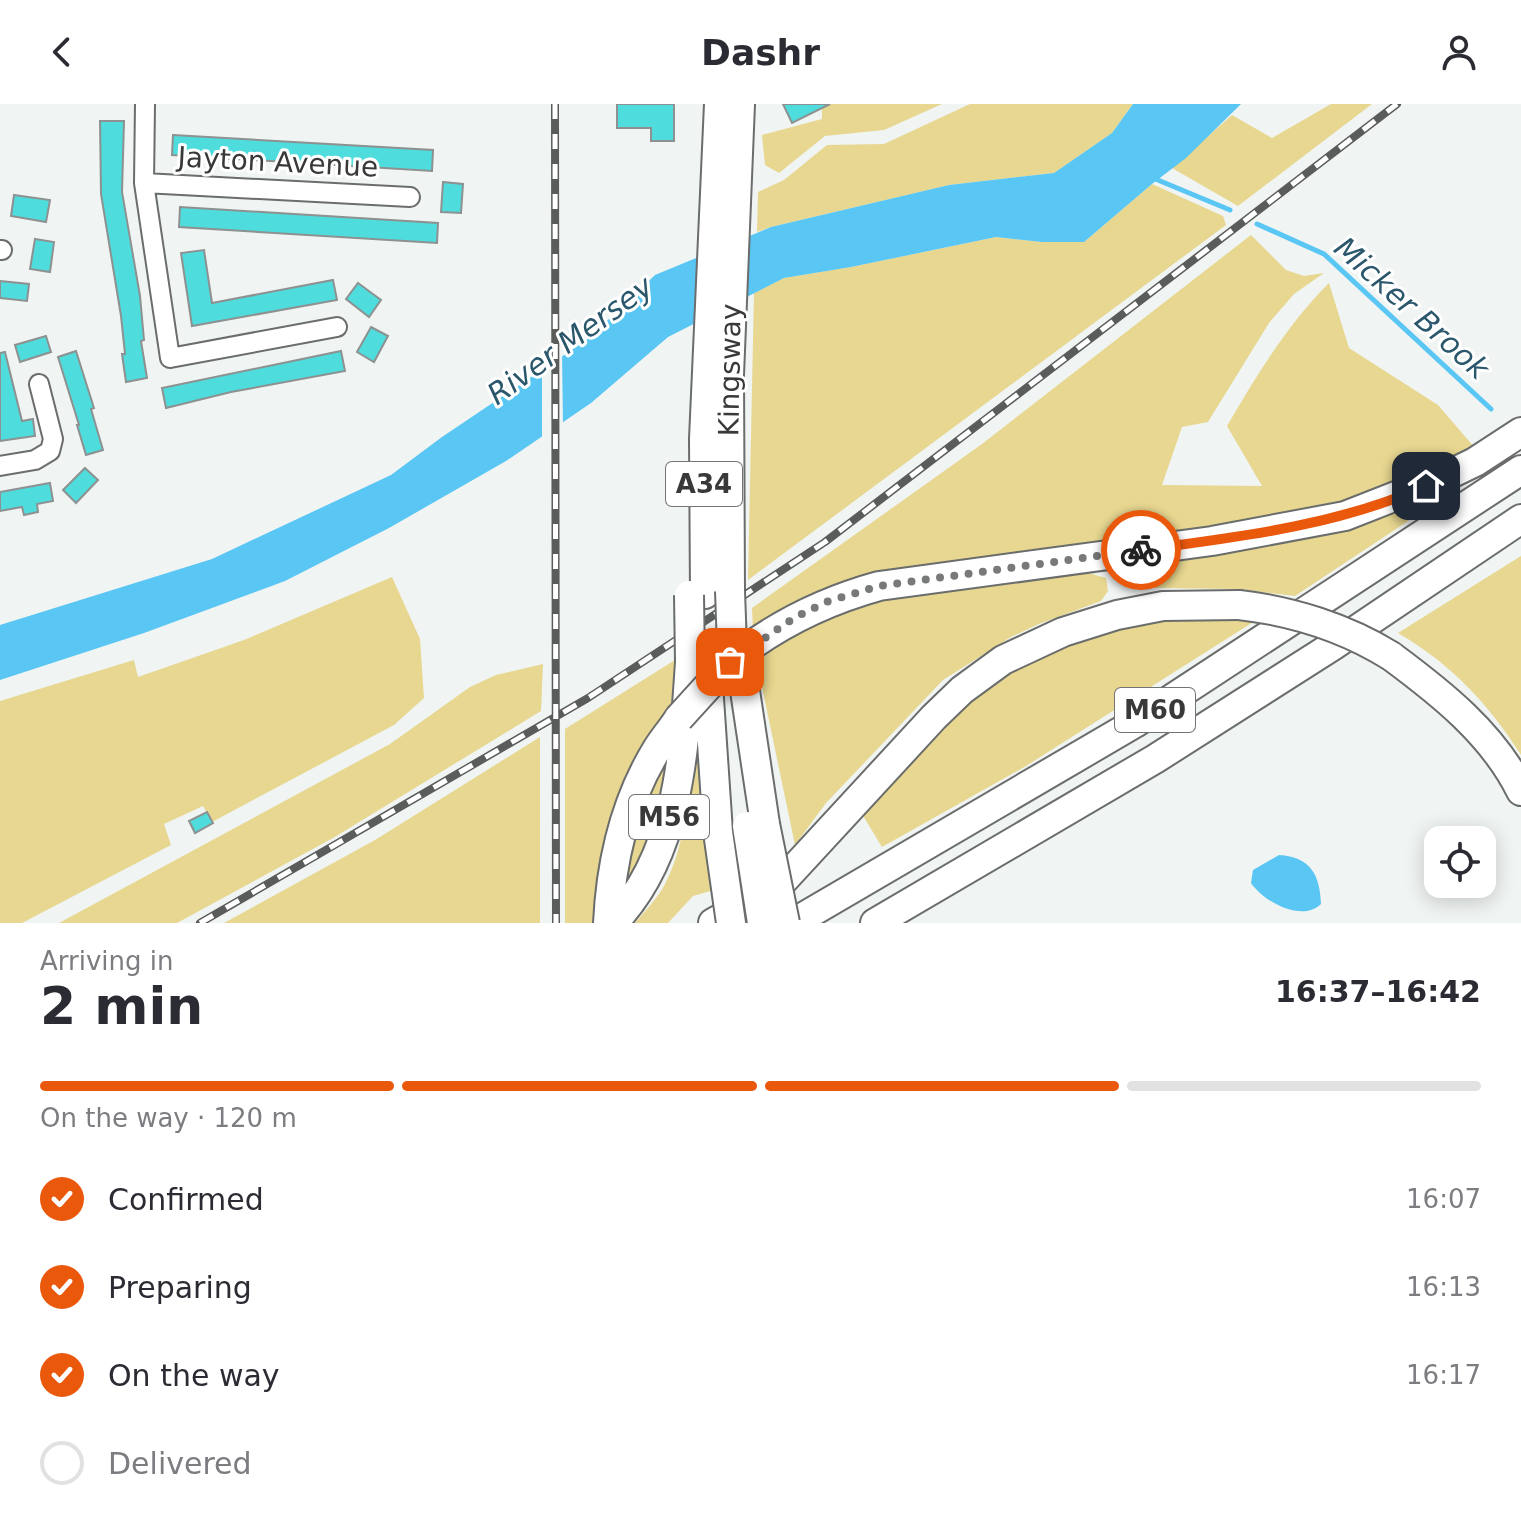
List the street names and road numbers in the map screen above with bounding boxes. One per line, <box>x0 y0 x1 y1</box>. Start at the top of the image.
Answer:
street label: Jayton Avenue <box>175 140 379 184</box>
street label: Kingsway <box>712 303 748 437</box>
road number: A34 <box>666 462 742 506</box>
road number: M60 <box>1115 688 1195 732</box>
road number: M56 <box>629 795 709 839</box>

